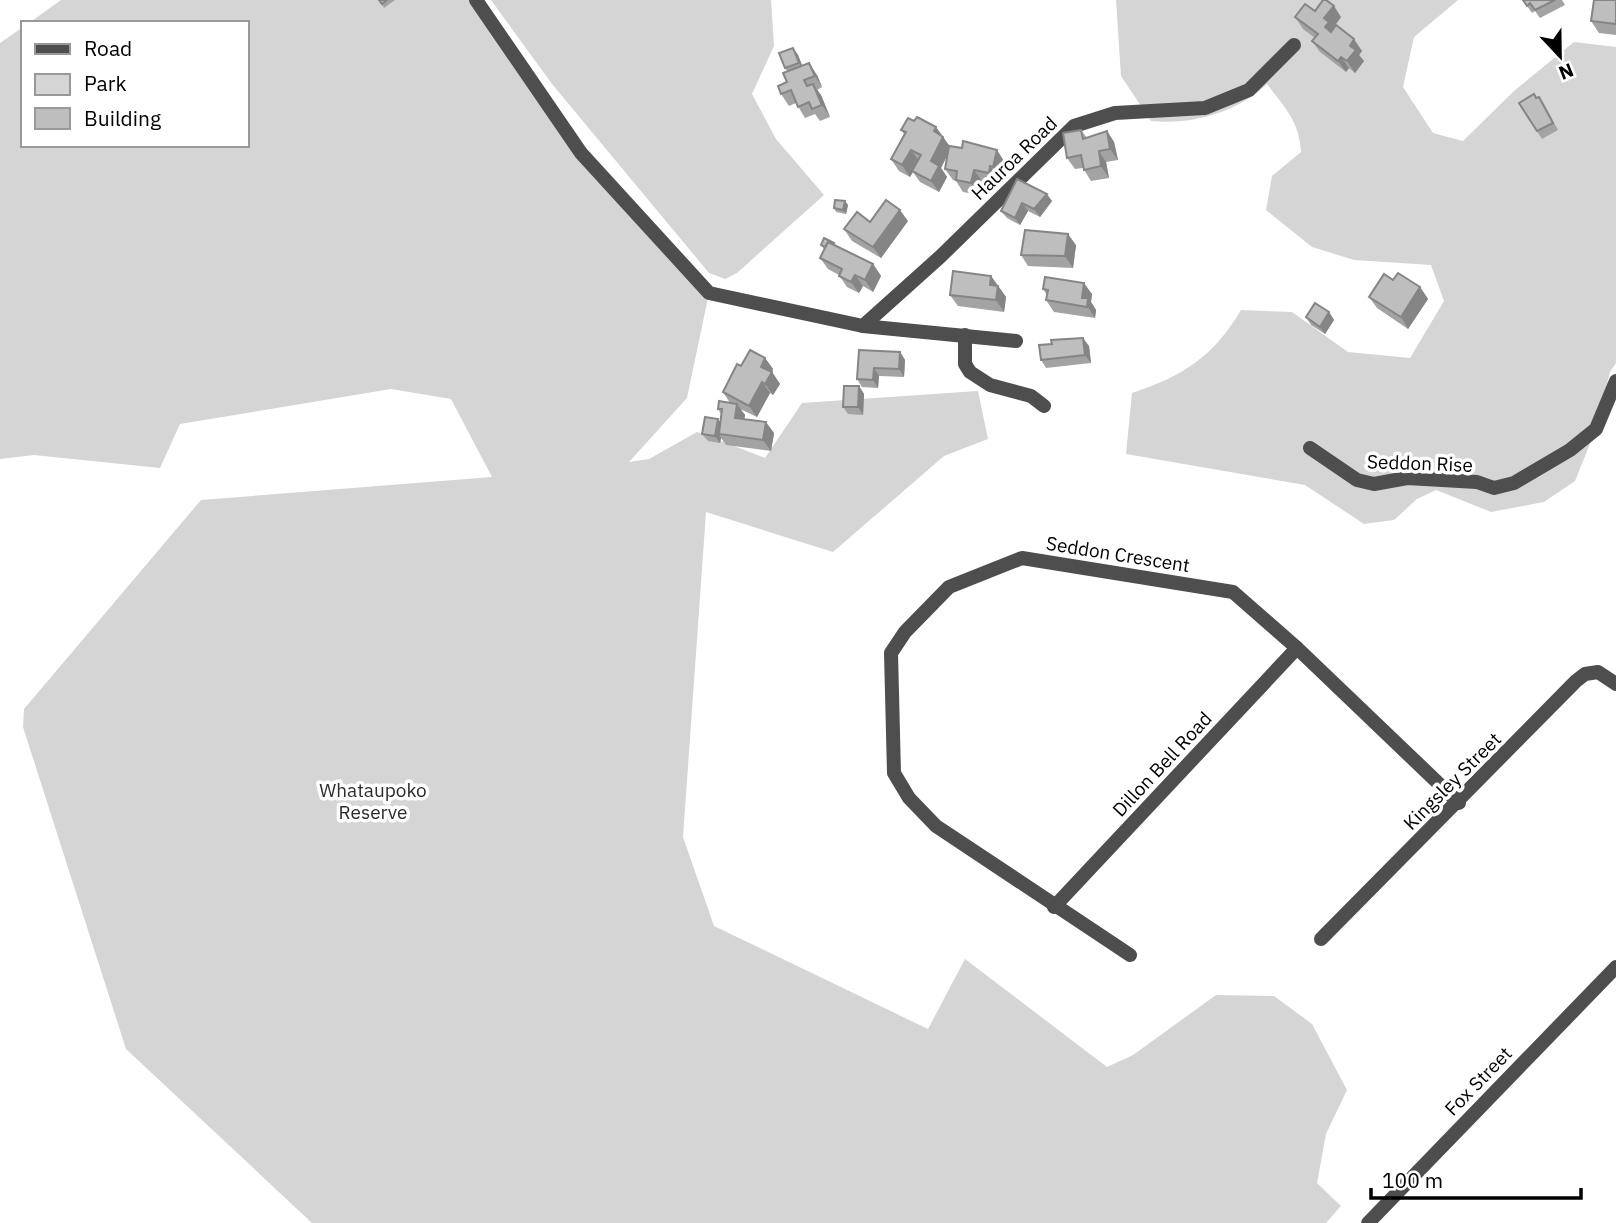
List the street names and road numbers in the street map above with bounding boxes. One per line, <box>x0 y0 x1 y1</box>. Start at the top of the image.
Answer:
street label: Hauroa Road <box>966 111 1062 205</box>
street label: Seddon Rise <box>1367 449 1473 477</box>
street label: Seddon Crescent <box>1044 531 1192 577</box>
street label: Dillon Bell Road <box>1107 706 1217 822</box>
street label: Kingsley Street <box>1398 727 1506 835</box>
street label: Fox Street <box>1439 1041 1517 1121</box>

